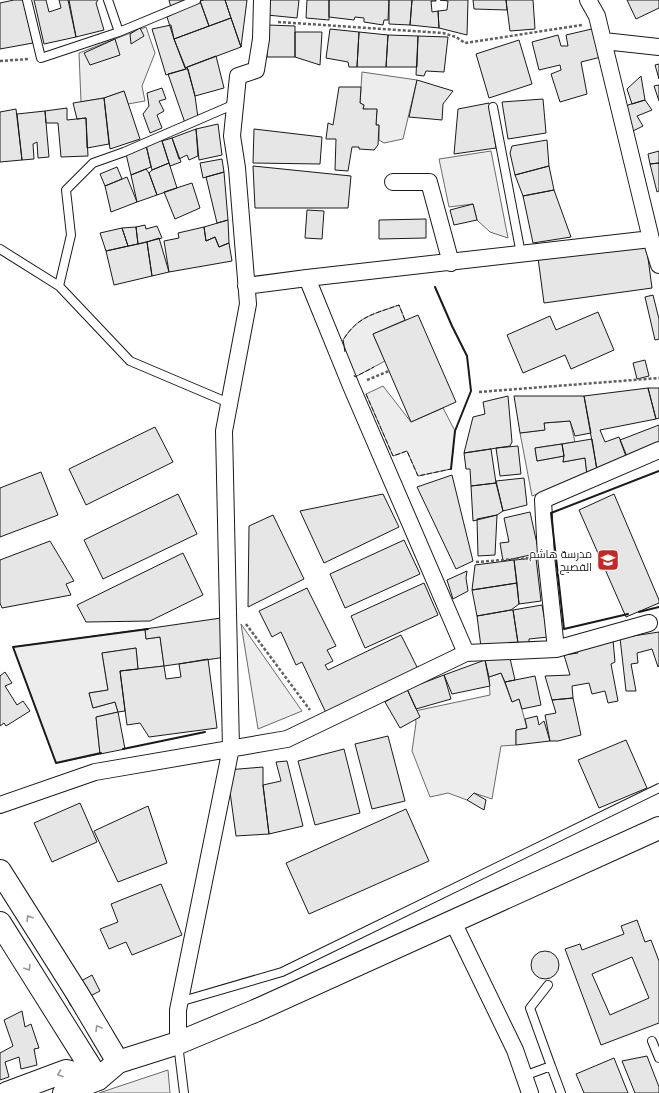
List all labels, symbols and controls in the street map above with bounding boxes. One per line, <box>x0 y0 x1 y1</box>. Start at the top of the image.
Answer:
place label: مدرسة هاشم الفصيح <box>529 547 592 575</box>
school or university icon: مدرسة هاشم الفصيح <box>595 547 621 573</box>
one-way arrow <box>27 915 34 922</box>
one-way arrow <box>23 964 31 971</box>
one-way arrow <box>95 1025 102 1032</box>
one-way arrow <box>56 1069 63 1077</box>

